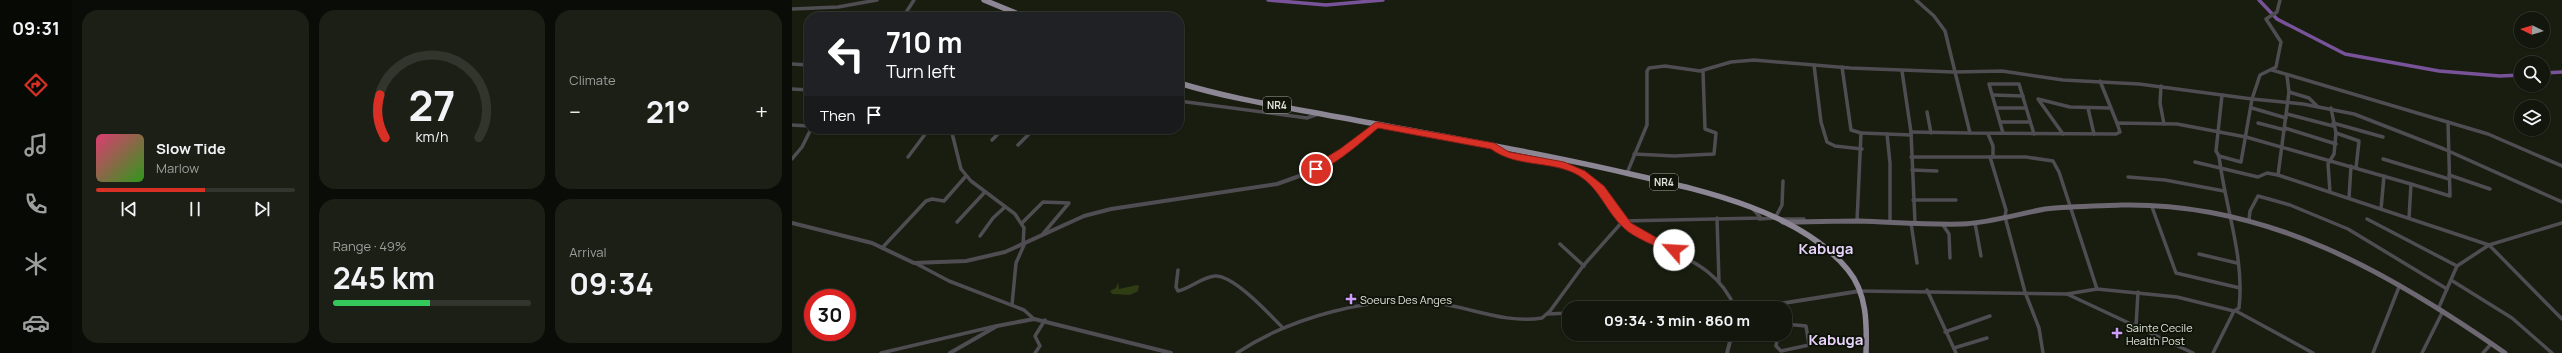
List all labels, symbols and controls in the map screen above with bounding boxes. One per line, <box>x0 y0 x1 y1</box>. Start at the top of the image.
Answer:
north arrow <box>2514 12 2550 48</box>
map controls <box>2514 12 2550 136</box>
text: 09:31 <box>12 16 60 40</box>
text: 710 m <box>886 23 962 61</box>
icon: left <box>820 28 872 80</box>
button: search <box>2514 56 2550 92</box>
text: Turn left <box>886 59 956 83</box>
icon: directions <box>22 71 50 99</box>
text: Climate <box>569 71 616 89</box>
text: 27 <box>409 76 455 132</box>
text: 21° <box>646 91 691 132</box>
text: − <box>569 97 581 127</box>
text: + <box>755 97 768 127</box>
road number: NR4 <box>1263 97 1291 113</box>
button: layers <box>2514 100 2550 136</box>
icon: arrive <box>863 104 885 126</box>
text: Then <box>820 105 855 126</box>
text: km/h <box>415 126 449 145</box>
icon: music <box>22 131 50 159</box>
text: Slow Tide <box>156 138 226 159</box>
pin <box>1299 152 1333 186</box>
icon: arrive <box>1305 158 1327 180</box>
text: Marlow <box>156 159 199 177</box>
road number: NR4 <box>1650 174 1678 190</box>
icon: phone <box>22 190 50 218</box>
icon: previous <box>118 198 140 220</box>
icon: pause <box>184 198 206 220</box>
icon: next <box>251 198 273 220</box>
position arrow <box>1653 229 1695 271</box>
text: Range · 49% <box>333 237 407 255</box>
district label: Kabuga <box>1799 238 1853 259</box>
text: Arrival <box>569 243 606 261</box>
icon: climate <box>22 250 50 278</box>
text: 245 km <box>333 257 435 298</box>
text: 09:34 <box>569 263 654 304</box>
speed limit sign: 30 <box>804 289 856 341</box>
place label: Soeurs Des Anges <box>1360 292 1452 307</box>
marker: Soeurs Des Anges <box>1345 293 1357 305</box>
icon: car <box>22 309 50 337</box>
text: 09:34 · 3 min · 860 m <box>1604 310 1750 331</box>
place label: Sainte Cecile Health Post <box>2126 320 2193 348</box>
marker: Sainte Cecile Health Post <box>2111 327 2123 339</box>
district label: Kabuga <box>1809 329 1863 350</box>

